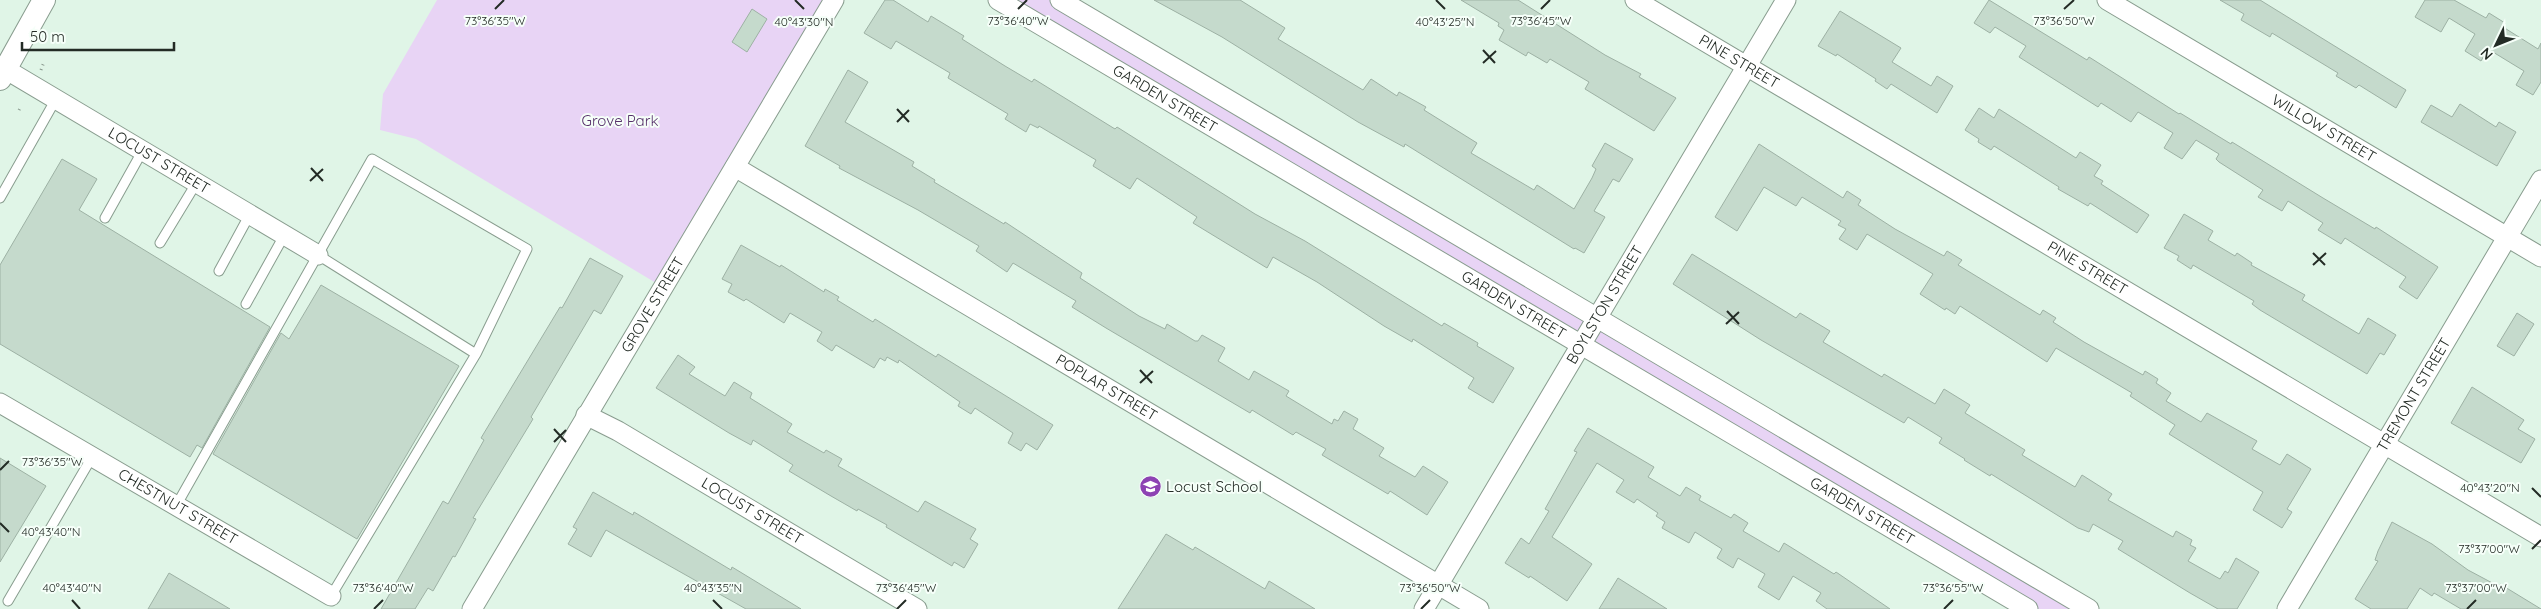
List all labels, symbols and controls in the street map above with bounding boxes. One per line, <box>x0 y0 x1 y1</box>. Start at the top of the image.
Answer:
text: 73°36'35"W <box>465 13 526 28</box>
text: 73°36'40"W <box>987 13 1049 28</box>
text: 73°36'45"W <box>1511 13 1572 28</box>
text: 73°36'50"W <box>2033 13 2095 28</box>
text: 40°43'30"N <box>774 14 834 29</box>
text: 40°43'25"N <box>1416 14 1474 29</box>
scale bar <box>22 20 175 52</box>
north arrow <box>2471 20 2521 70</box>
text: 50 m <box>30 27 65 46</box>
street label: PINE STREET <box>1696 30 1783 92</box>
text: N <box>2476 44 2497 64</box>
street label: GARDEN STREET <box>1110 60 1221 137</box>
street label: WILLOW STREET <box>2269 90 2380 166</box>
park label: Grove Park <box>581 111 659 130</box>
street label: LOCUST STREET <box>105 123 214 198</box>
street label: PINE STREET <box>2044 237 2131 299</box>
street label: BOYLSTON STREET <box>1562 242 1647 367</box>
street label: GROVE STREET <box>617 253 688 356</box>
street label: GARDEN STREET <box>1458 266 1570 343</box>
street label: TREMONT STREET <box>2372 334 2455 455</box>
street label: POPLAR STREET <box>1052 350 1161 425</box>
text: 73°36'35"W <box>22 454 83 469</box>
street label: CHESTNUT STREET <box>115 464 241 549</box>
street label: GARDEN STREET <box>1807 472 1918 549</box>
street label: LOCUST STREET <box>698 473 807 548</box>
school or university icon: Locust School <box>1138 475 1162 499</box>
place label: Locust School <box>1166 477 1262 496</box>
text: 40°43'20"N <box>2460 480 2520 495</box>
text: 40°43'40"N <box>21 524 81 539</box>
text: 73°37'00"W <box>2458 541 2520 556</box>
text: 40°43'40"N <box>42 580 102 595</box>
text: 73°36'40"W <box>352 580 414 595</box>
text: 40°43'35"N <box>684 580 742 595</box>
text: 73°36'45"W <box>876 580 937 595</box>
text: 73°36'50"W <box>1399 580 1461 595</box>
text: 73°36'55"W <box>1923 580 1984 595</box>
text: 73°37'00"W <box>2445 580 2507 595</box>

